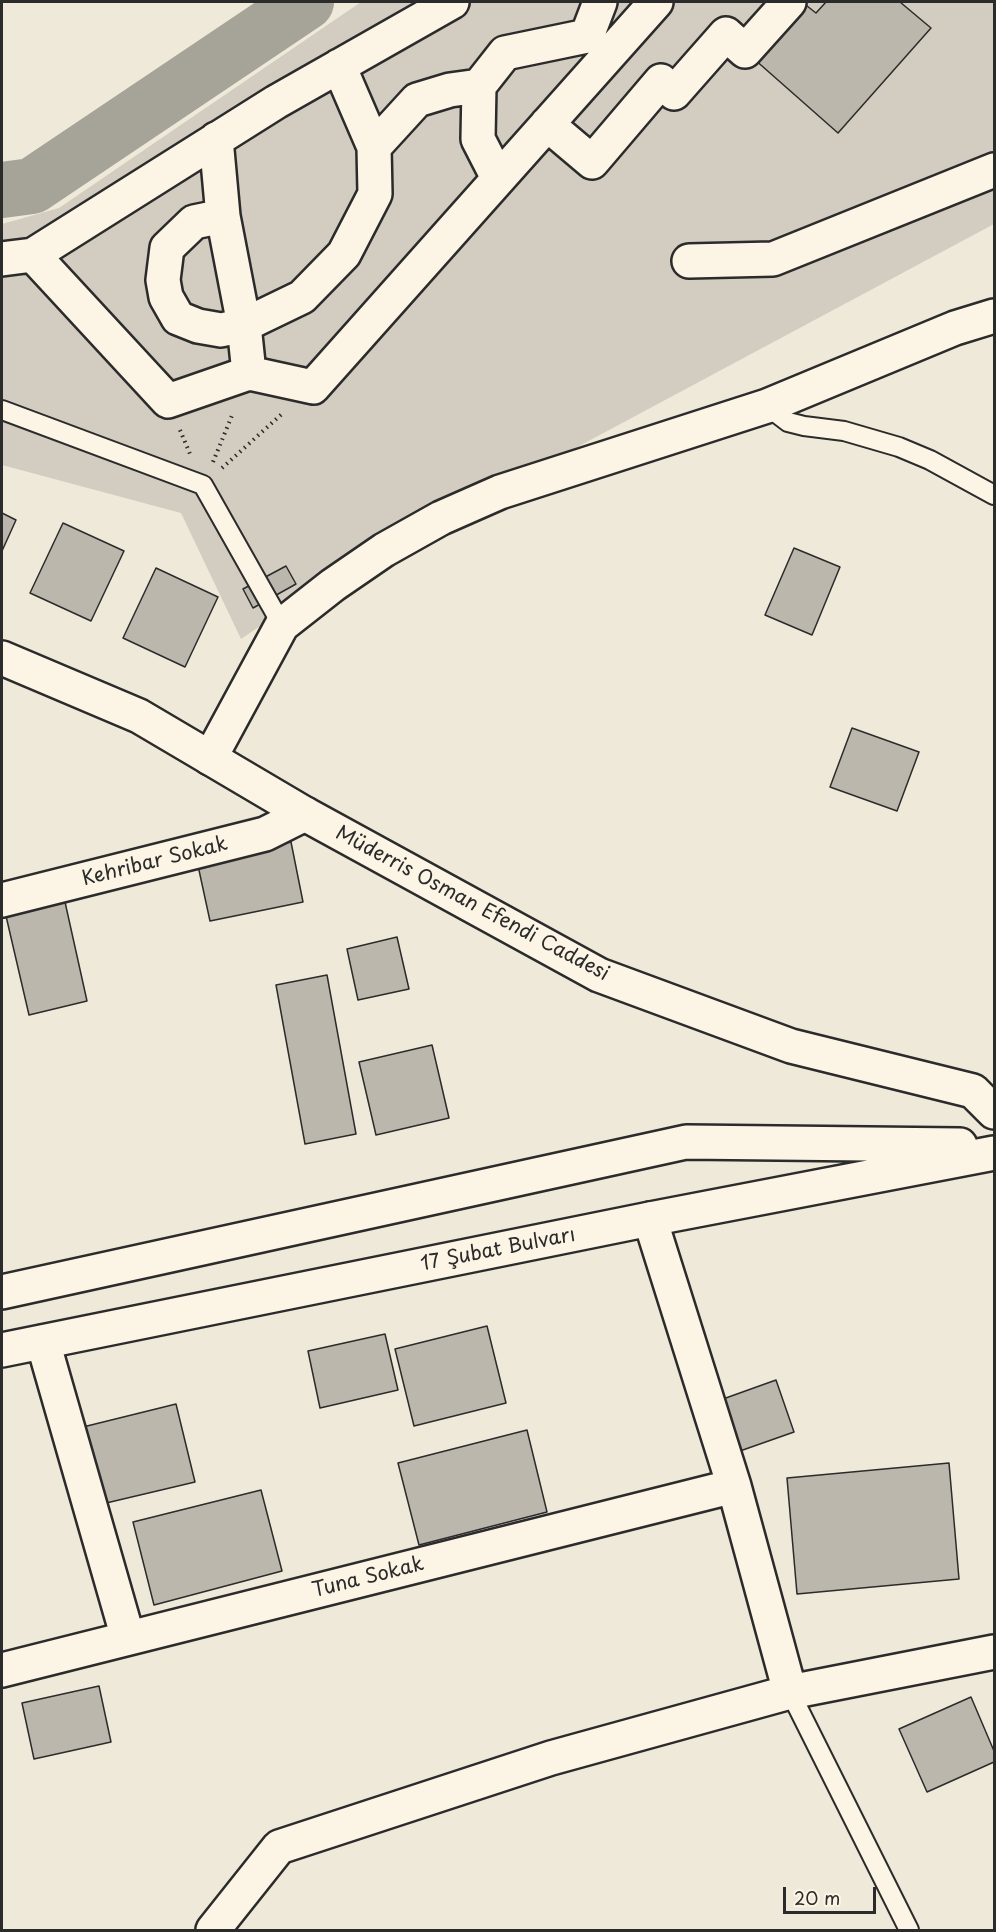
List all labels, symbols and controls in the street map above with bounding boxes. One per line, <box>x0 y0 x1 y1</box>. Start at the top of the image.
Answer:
street label: Müderris Osman Efendi Caddesi <box>331 821 613 987</box>
street label: Kehribar Sokak <box>80 832 230 892</box>
street label: 17 Şubat Bulvarı <box>419 1223 577 1277</box>
street label: Tuna Sokak <box>310 1553 426 1603</box>
scale bar <box>786 1875 879 1913</box>
text: 20 m <box>794 1884 840 1911</box>

